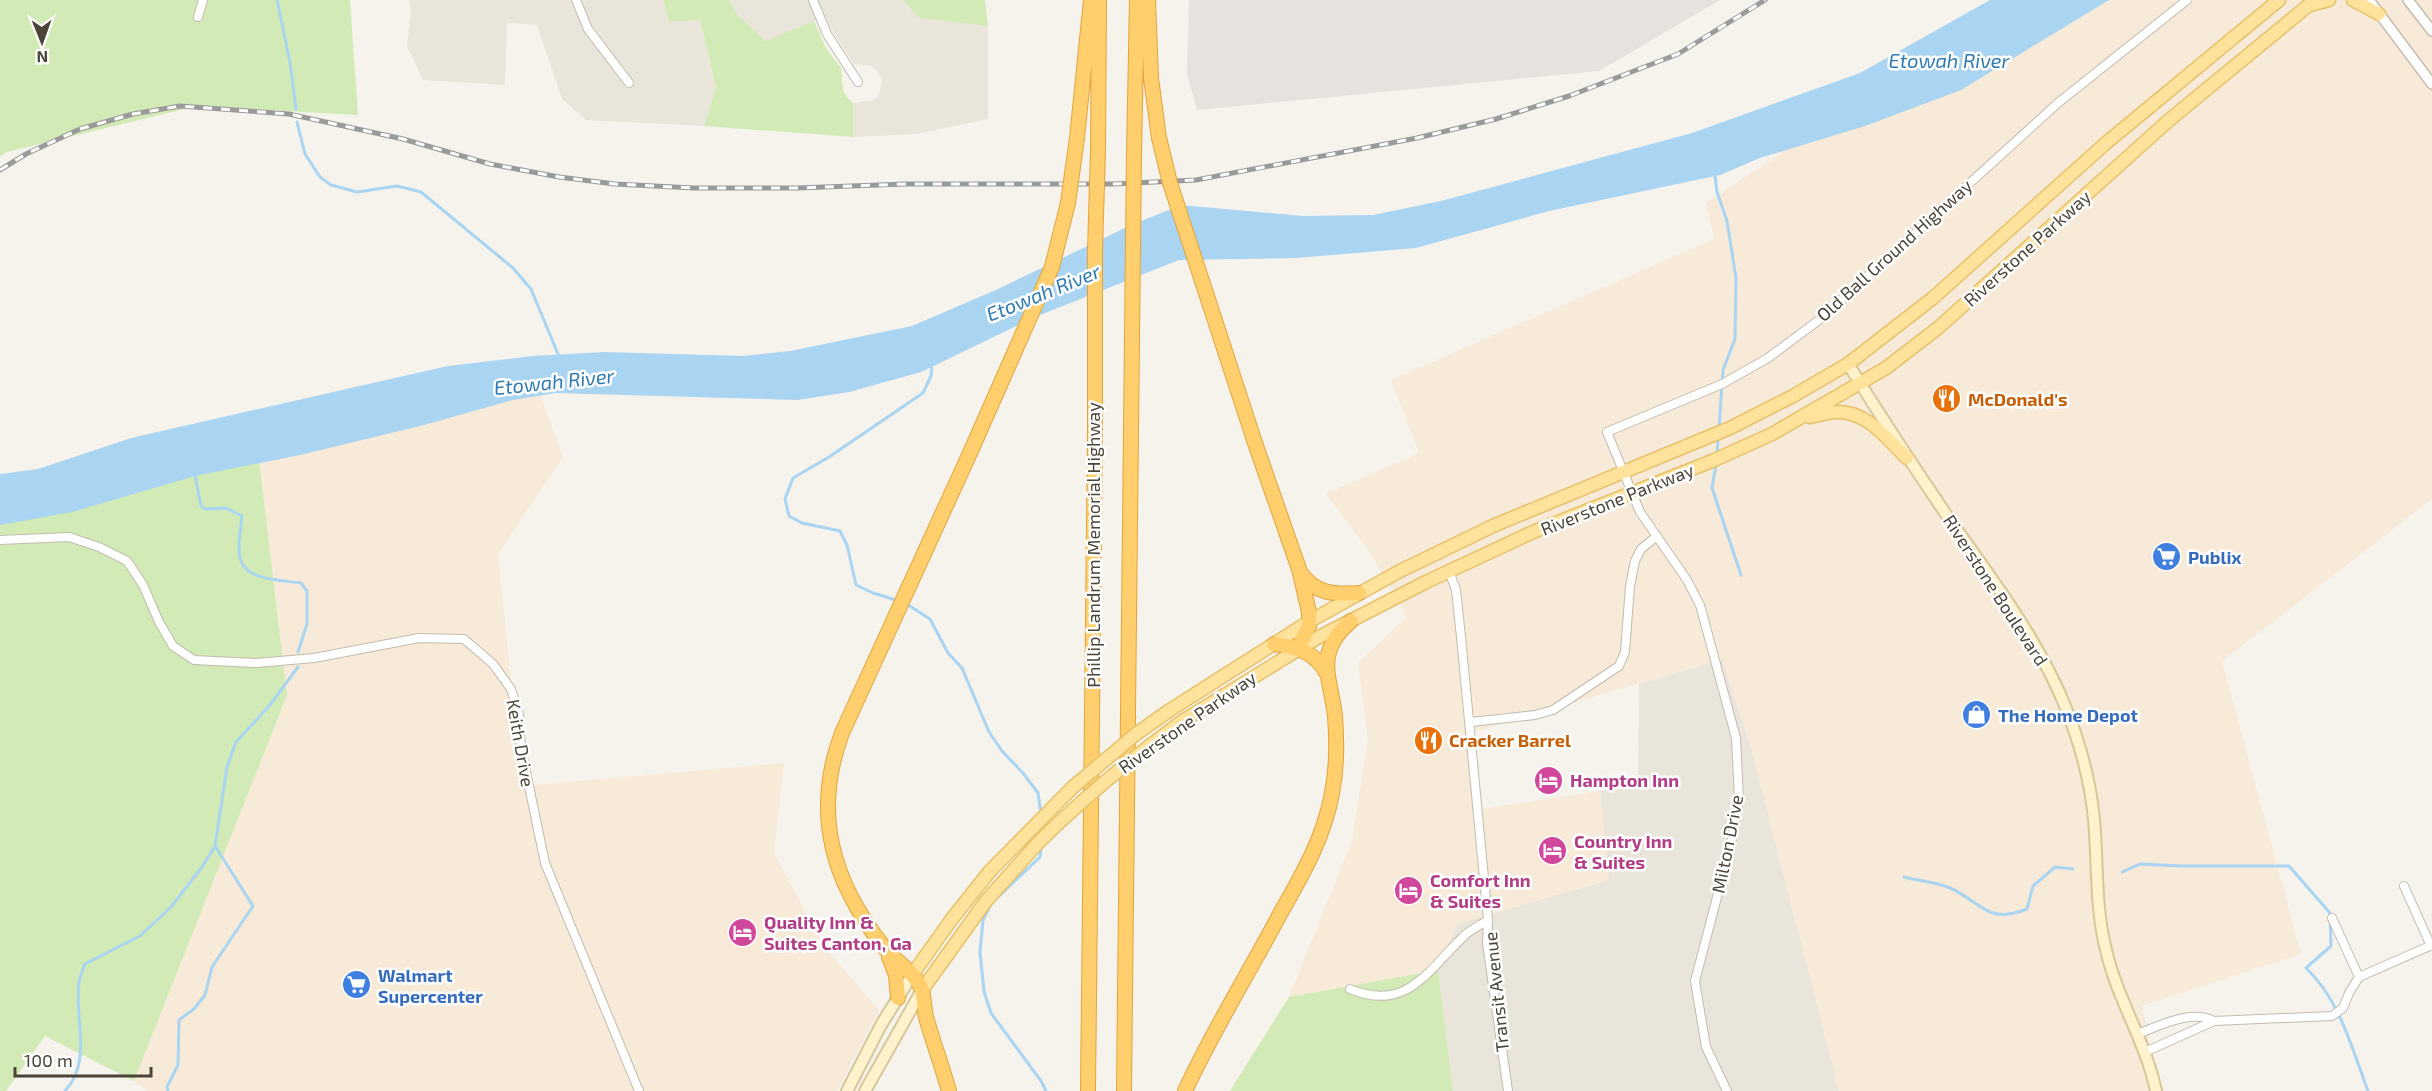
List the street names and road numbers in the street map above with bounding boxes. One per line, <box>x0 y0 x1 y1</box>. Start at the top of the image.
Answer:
street label: Old Ball Ground Highway <box>1812 174 1977 326</box>
street label: Riverstone Parkway <box>1959 185 2095 311</box>
street label: Phillip Landrum Memorial Highway <box>1082 402 1104 688</box>
street label: Riverstone Parkway <box>1537 458 1697 540</box>
street label: Riverstone Boulevard <box>1939 510 2053 670</box>
street label: Riverstone Parkway <box>1114 666 1261 778</box>
street label: Keith Drive <box>502 697 540 789</box>
street label: Milton Drive <box>1707 793 1747 895</box>
street label: Transit Avenue <box>1479 931 1513 1053</box>

